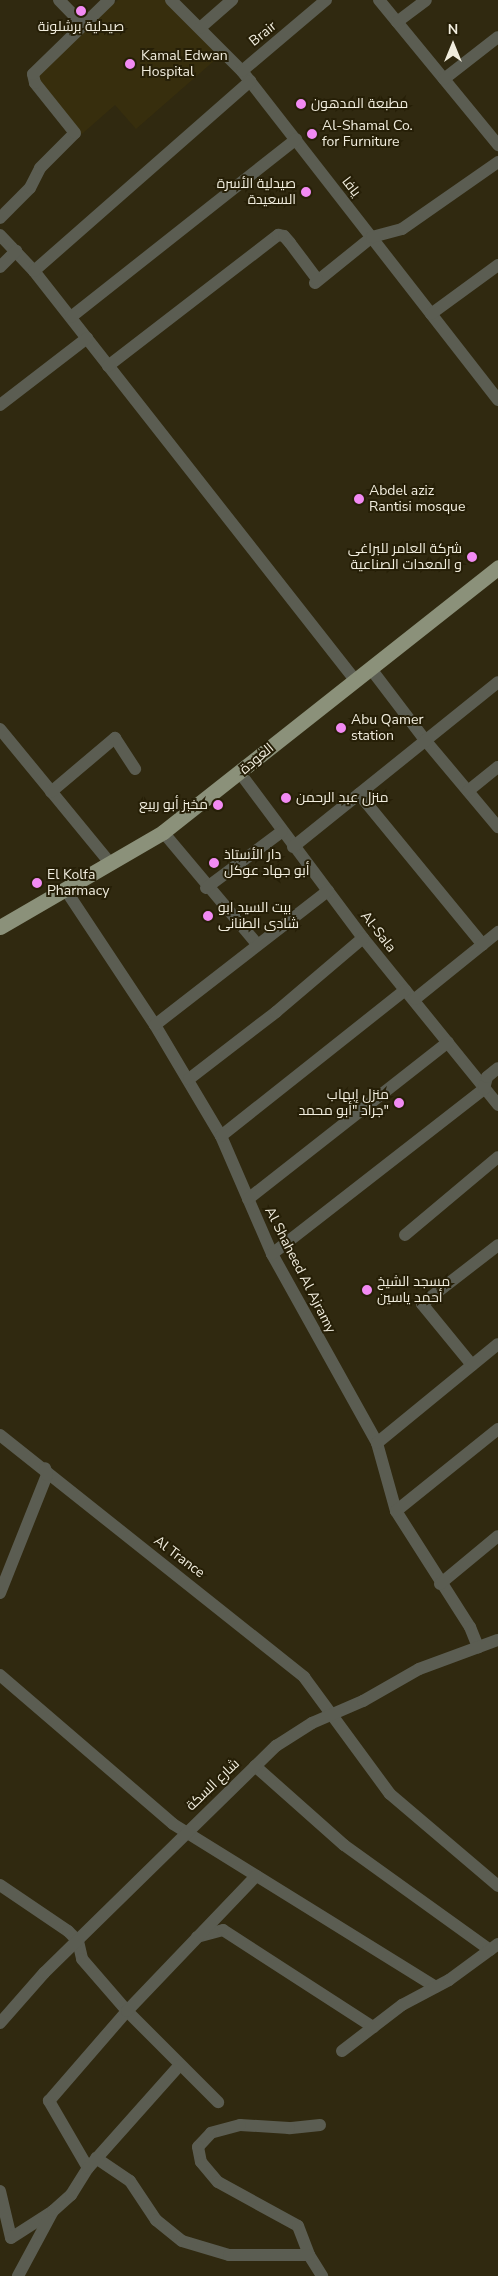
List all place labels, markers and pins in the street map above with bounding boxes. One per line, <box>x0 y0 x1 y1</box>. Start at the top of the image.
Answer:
marker: صيدلية برشلونة <box>75 5 87 17</box>
place label: صيدلية برشلونة <box>38 19 124 35</box>
place label: Kamal Edwan Hospital <box>141 48 228 80</box>
marker: Kamal Edwan Hospital <box>123 57 137 71</box>
place label: مطبعة المدهون <box>311 96 408 112</box>
marker: مطبعة المدهون <box>295 98 307 110</box>
place label: Al-Shamal Co. for Furniture <box>322 118 413 150</box>
marker: Al-Shamal Co. for Furniture <box>306 128 318 140</box>
place label: صيدلية الأسرة السعيدة <box>217 176 296 208</box>
marker: صيدلية الأسرة السعيدة <box>300 186 312 198</box>
place label: Abdel aziz Rantisi mosque <box>369 483 465 516</box>
marker: Abdel aziz Rantisi mosque <box>353 493 365 505</box>
place label: شركة العامر للبراغي و المعدات الصناعية <box>348 541 462 574</box>
marker: شركة العامر للبراغي و المعدات الصناعية <box>466 551 478 563</box>
place label: Abu Qamer station <box>351 712 423 744</box>
marker: Abu Qamer station <box>335 722 347 734</box>
place label: منزل عبد الرحمن <box>296 790 389 806</box>
marker: منزل عبد الرحمن <box>280 792 292 804</box>
place label: مخبز أبو ربيع <box>139 797 208 813</box>
marker: مخبز أبو ربيع <box>212 799 224 811</box>
place label: دار الأستاذ أبو جهاد عوكل <box>224 847 310 880</box>
marker: دار الأستاذ أبو جهاد عوكل <box>208 857 220 869</box>
place label: El Kolfa Pharmacy <box>47 867 109 900</box>
marker: El Kolfa Pharmacy <box>31 877 43 889</box>
place label: بيت السيد ابو شادى الطنانى <box>218 900 299 932</box>
marker: بيت السيد ابو شادى الطنانى <box>202 910 214 922</box>
place label: منزل إيهاب جراد "أبو محمد" <box>298 1087 389 1120</box>
marker: منزل إيهاب جراد "أبو محمد" <box>393 1097 405 1109</box>
place label: مسجد الشيخ أحمد ياسين <box>377 1274 450 1306</box>
marker: مسجد الشيخ أحمد ياسين <box>361 1284 373 1296</box>

